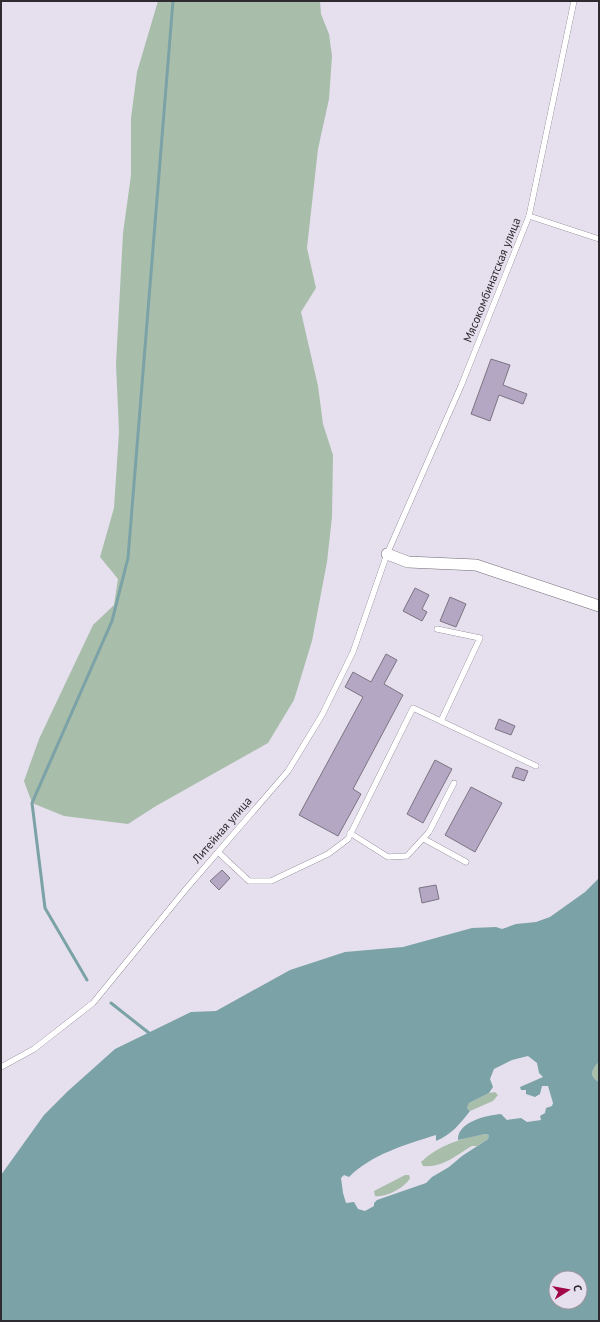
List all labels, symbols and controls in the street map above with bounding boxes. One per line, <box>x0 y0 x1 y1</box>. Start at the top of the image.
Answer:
street label: Мясокомбинатская улица <box>460 215 523 344</box>
street label: Литейная улица <box>188 793 255 867</box>
north arrow <box>548 1270 588 1310</box>
text: С <box>570 1284 585 1292</box>

